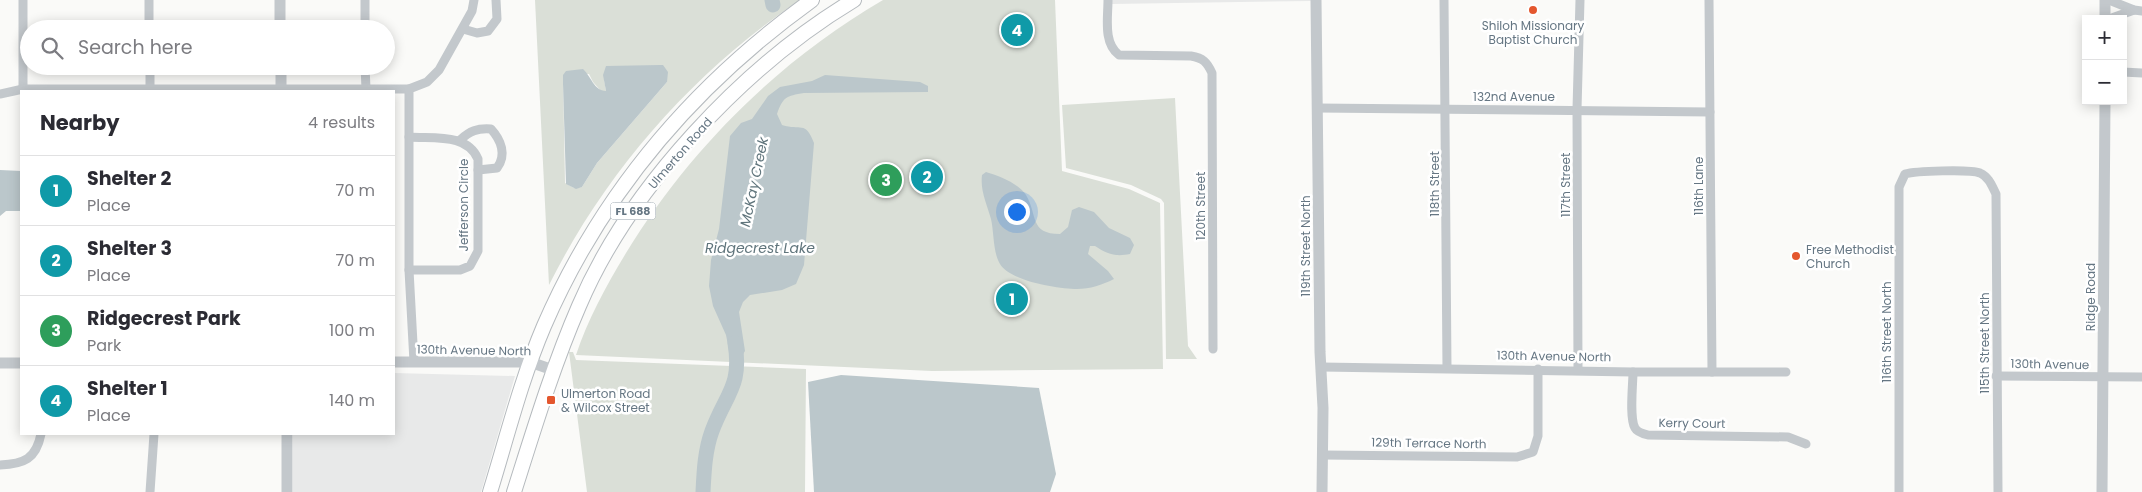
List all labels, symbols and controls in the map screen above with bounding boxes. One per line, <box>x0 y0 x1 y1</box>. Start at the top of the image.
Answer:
marker: Shiloh Missionary Baptist Church <box>1527 4 1539 16</box>
pin: 4 <box>1001 11 1033 49</box>
map controls <box>2082 15 2127 105</box>
button: + <box>2082 15 2127 60</box>
place label: Shiloh Missionary Baptist Church <box>1482 17 1585 48</box>
search box <box>20 20 395 75</box>
icon: search <box>38 34 66 62</box>
text: Search here <box>78 34 192 61</box>
button: − <box>2082 60 2127 105</box>
street label: 132nd Avenue <box>1473 88 1555 105</box>
text: Nearby <box>40 108 120 137</box>
text: 4 results <box>308 111 375 134</box>
street label: Ulmerton Road <box>644 114 716 192</box>
water label: McKay Creek <box>735 135 773 229</box>
street label: 118th Street <box>1426 151 1443 217</box>
street label: 117th Street <box>1557 153 1574 217</box>
street label: 116th Lane <box>1690 157 1707 215</box>
pin: 2 <box>911 158 943 196</box>
street label: Jefferson Circle <box>455 159 472 251</box>
pin: 3 <box>870 161 902 199</box>
text: Shelter 2 <box>87 165 171 192</box>
street label: 120th Street <box>1192 172 1209 240</box>
text: 1 <box>53 179 59 202</box>
text: 70 m <box>335 179 375 202</box>
text: Place <box>87 194 131 217</box>
street label: 119th Street North <box>1297 195 1314 297</box>
your location <box>1004 199 1030 225</box>
road number: FL 688 <box>610 202 656 220</box>
text: Shelter 3 <box>87 235 172 262</box>
water label: Ridgecrest Lake <box>705 238 815 258</box>
place label: Free Methodist Church <box>1806 241 1894 272</box>
text: 2 <box>51 249 61 272</box>
text: 70 m <box>335 249 375 272</box>
marker: Free Methodist Church <box>1790 250 1802 262</box>
street label: Ridge Road <box>2082 263 2099 331</box>
text: Place <box>87 264 131 287</box>
pin: 1 <box>996 280 1028 318</box>
street label: 116th Street North <box>1878 281 1895 383</box>
street label: 115th Street North <box>1976 292 1993 394</box>
text: Ridgecrest Park <box>87 305 241 332</box>
text: 3 <box>51 319 61 342</box>
text: 100 m <box>329 319 375 342</box>
text: Park <box>87 334 121 357</box>
street label: 130th Avenue North <box>417 341 531 359</box>
street label: 130th Avenue North <box>1497 347 1611 365</box>
street label: 130th Avenue <box>2010 355 2090 373</box>
text: Shelter 1 <box>87 375 168 402</box>
place label: Ulmerton Road & Wilcox Street <box>561 385 650 416</box>
text: 4 <box>51 389 61 412</box>
text: 140 m <box>329 389 375 412</box>
marker: Ulmerton Road & Wilcox Street <box>545 394 557 406</box>
text: Place <box>87 404 131 427</box>
street label: Kerry Court <box>1658 414 1726 432</box>
street label: 129th Terrace North <box>1371 433 1487 453</box>

